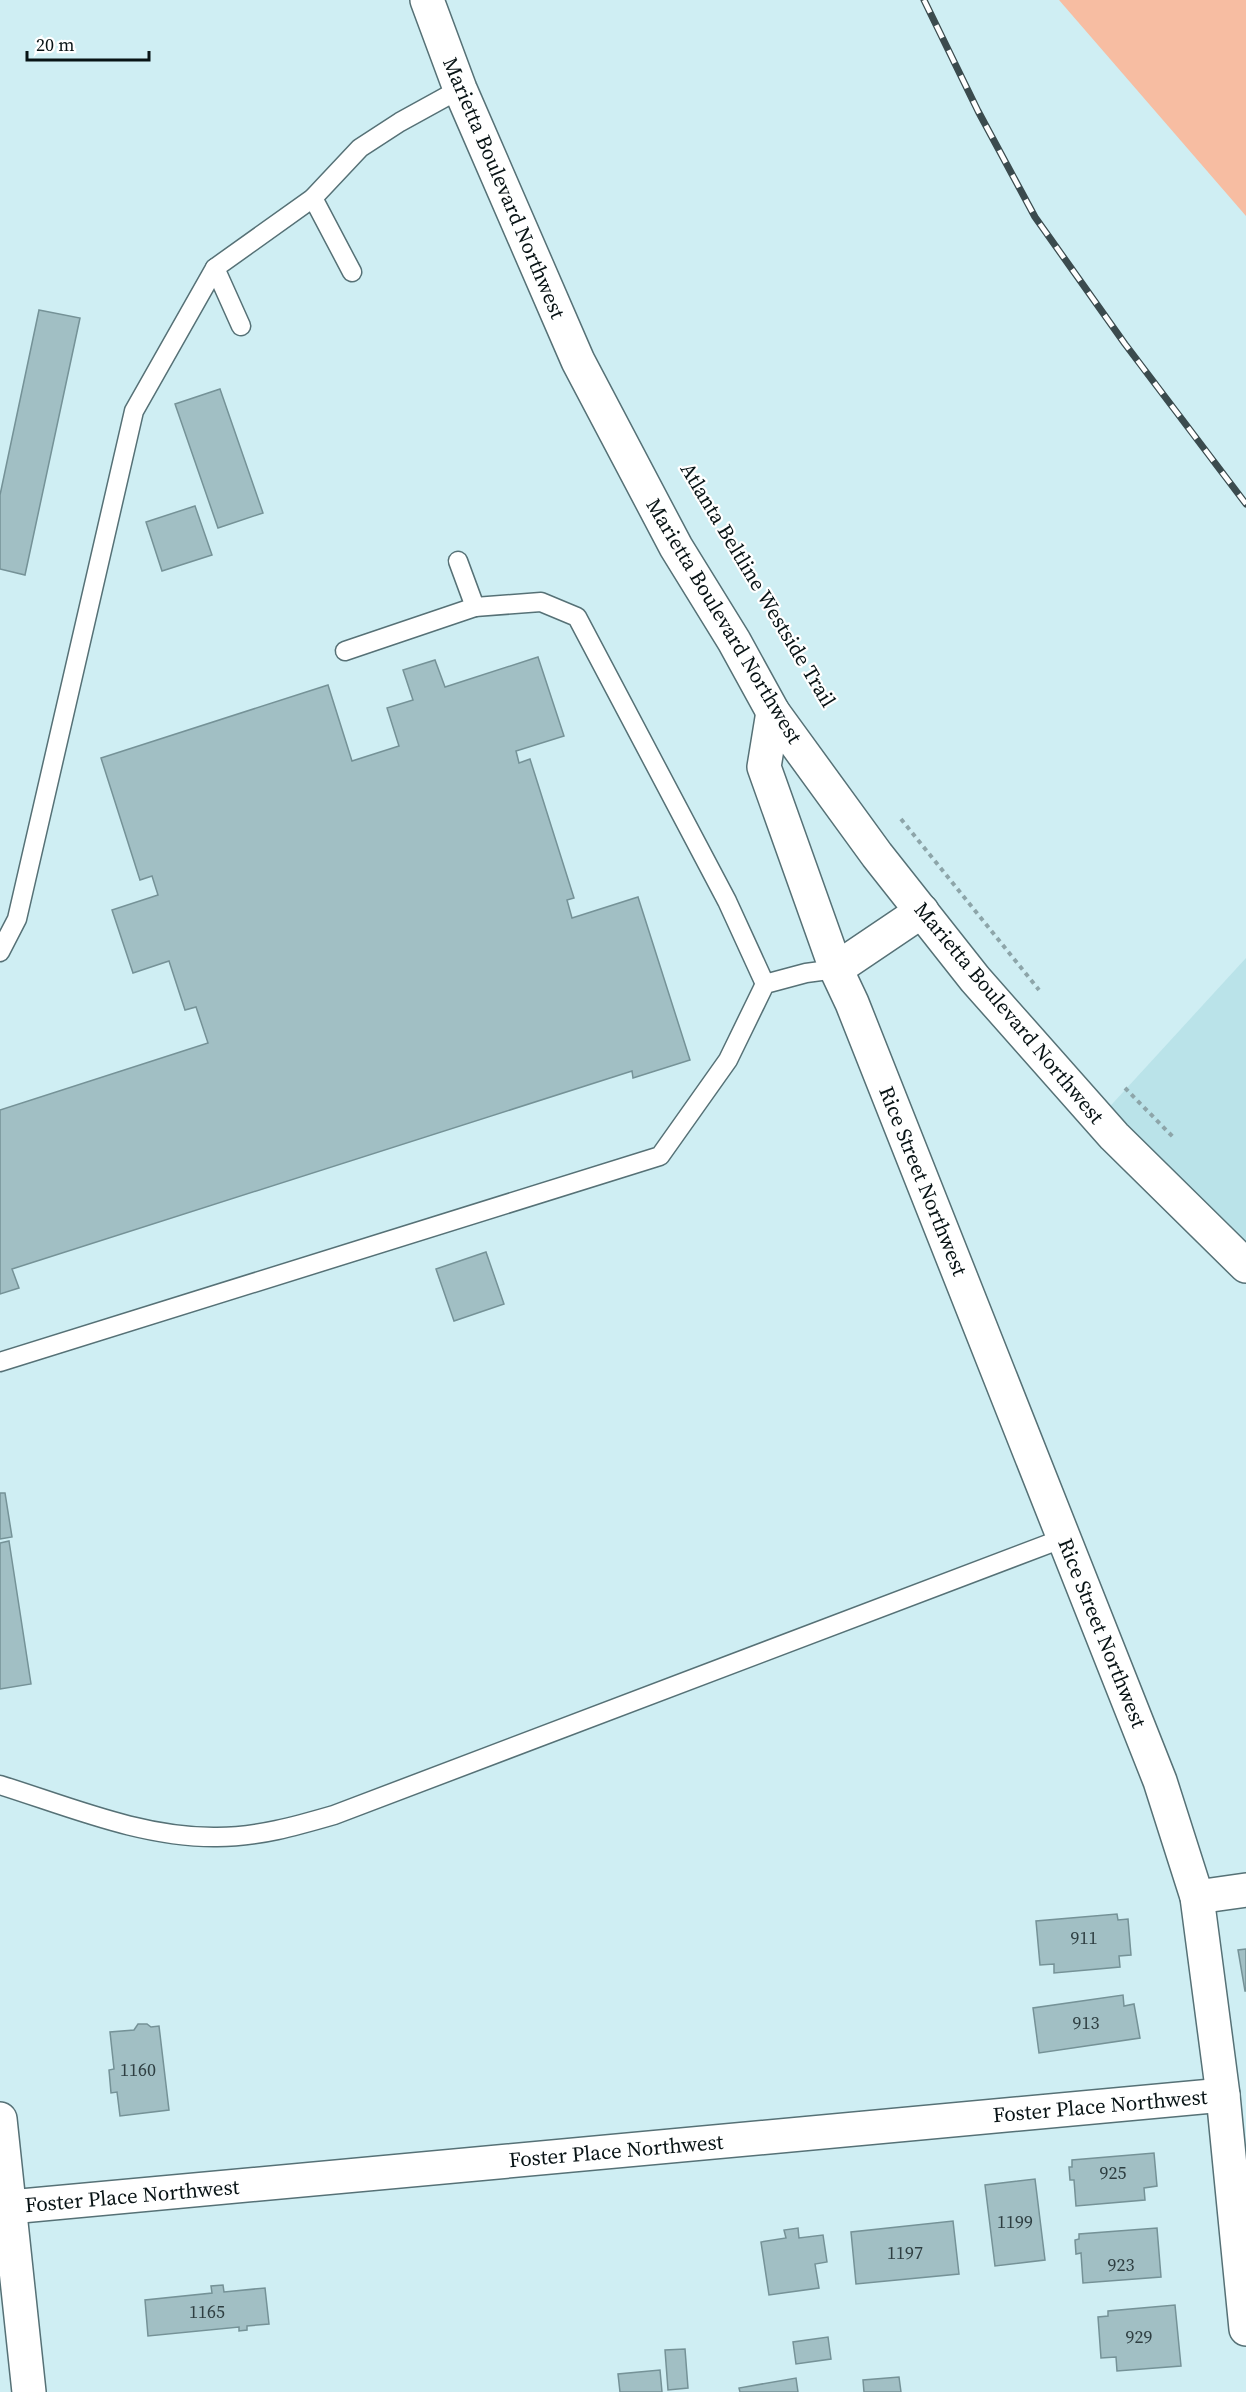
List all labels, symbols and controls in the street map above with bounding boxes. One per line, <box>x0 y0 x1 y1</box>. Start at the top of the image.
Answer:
scale bar <box>27 24 148 62</box>
text: 20 m <box>36 32 74 57</box>
street label: Marietta Boulevard Northwest <box>436 53 573 323</box>
street label: Atlanta Beltline Westside Trail <box>674 457 843 713</box>
street label: Marietta Boulevard Northwest <box>640 493 809 749</box>
street label: Marietta Boulevard Northwest <box>908 896 1111 1130</box>
street label: Rice Street Northwest <box>872 1082 975 1280</box>
street label: Rice Street Northwest <box>1051 1534 1154 1732</box>
house number: 911 <box>1071 1925 1098 1950</box>
house number: 913 <box>1073 2010 1100 2035</box>
house number: 1160 <box>120 2057 156 2082</box>
street label: Foster Place Northwest <box>991 2082 1209 2129</box>
street label: Foster Place Northwest <box>507 2127 725 2174</box>
house number: 925 <box>1100 2160 1127 2185</box>
street label: Foster Place Northwest <box>23 2172 241 2219</box>
house number: 1199 <box>997 2209 1033 2234</box>
house number: 1197 <box>887 2240 923 2265</box>
house number: 923 <box>1108 2252 1135 2277</box>
house number: 1165 <box>189 2299 225 2324</box>
house number: 929 <box>1126 2324 1153 2349</box>

